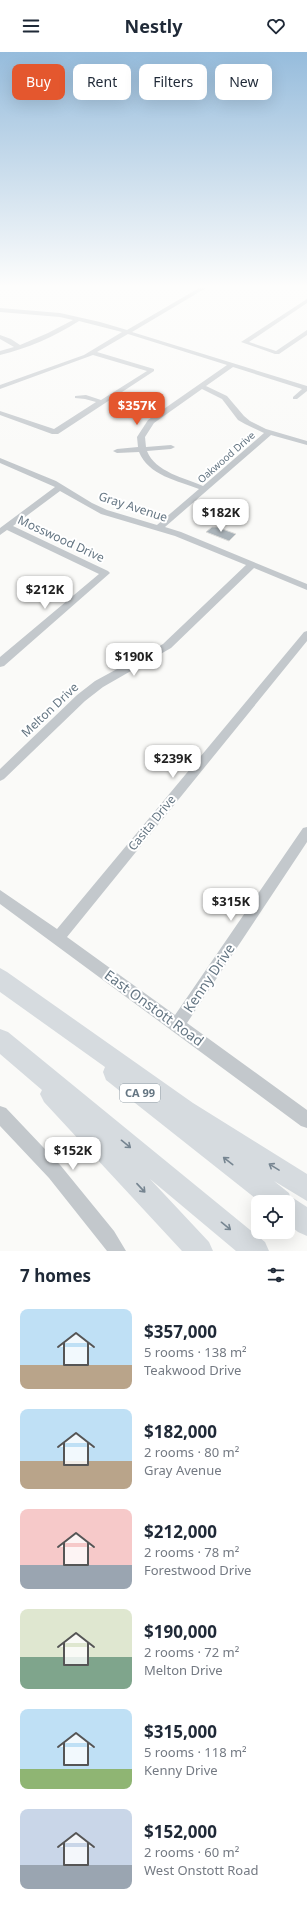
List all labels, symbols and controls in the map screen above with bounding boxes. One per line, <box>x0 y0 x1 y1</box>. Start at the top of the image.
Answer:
text: Nestly <box>125 14 182 38</box>
icon: menu <box>20 15 42 37</box>
icon: heart <box>265 15 287 37</box>
chip: Buy <box>12 64 65 100</box>
chip: Rent <box>73 64 131 100</box>
chip: Filters <box>139 64 207 100</box>
chip: New <box>215 64 272 100</box>
pin: $357K <box>109 392 165 426</box>
text: $357K <box>118 396 156 414</box>
street label: Oakwood Drive <box>194 428 258 486</box>
street label: Gray Avenue <box>96 487 170 526</box>
pin: $182K <box>193 499 249 533</box>
text: $182K <box>202 503 240 521</box>
street label: Mosswood Drive <box>15 511 107 566</box>
pin: $212K <box>17 576 73 610</box>
text: $212K <box>26 580 64 598</box>
pin: $190K <box>106 643 162 677</box>
text: $190K <box>115 647 153 665</box>
street label: Melton Drive <box>17 679 82 741</box>
pin: $239K <box>145 745 201 779</box>
text: $239K <box>154 749 192 767</box>
street label: Casita Drive <box>124 791 179 854</box>
pin: $315K <box>203 888 259 922</box>
text: $315K <box>212 892 250 910</box>
street label: Kenny Drive <box>179 939 239 1016</box>
street label: East Onstott Road <box>101 965 208 1050</box>
road number: CA 99 <box>120 1084 160 1102</box>
pin: $152K <box>45 1137 101 1171</box>
one-way arrow <box>120 1139 131 1148</box>
text: $152K <box>54 1141 92 1159</box>
one-way arrow <box>222 1157 233 1165</box>
one-way arrow <box>269 1163 280 1171</box>
one-way arrow <box>136 1183 145 1193</box>
map controls <box>251 1195 295 1239</box>
button: locate <box>251 1195 295 1239</box>
one-way arrow <box>221 1222 231 1231</box>
text: 7 homes <box>20 1264 91 1287</box>
icon: filters <box>265 1264 287 1286</box>
text: $357,000 <box>144 1320 217 1343</box>
icon: home <box>52 1325 100 1373</box>
text: 5 rooms · 138 m² <box>144 1343 247 1361</box>
text: Teakwood Drive <box>144 1361 241 1379</box>
text: $182,000 <box>144 1420 217 1443</box>
icon: home <box>52 1425 100 1473</box>
text: 2 rooms · 80 m² <box>144 1443 239 1461</box>
text: Gray Avenue <box>144 1461 222 1479</box>
text: $212,000 <box>144 1520 217 1543</box>
icon: home <box>52 1525 100 1573</box>
text: 2 rooms · 78 m² <box>144 1543 239 1561</box>
text: Forestwood Drive <box>144 1561 251 1579</box>
text: $190,000 <box>144 1620 217 1643</box>
icon: home <box>52 1625 100 1673</box>
text: 2 rooms · 72 m² <box>144 1643 239 1661</box>
text: Melton Drive <box>144 1661 223 1679</box>
text: $315,000 <box>144 1720 217 1743</box>
icon: home <box>52 1725 100 1773</box>
text: 5 rooms · 118 m² <box>144 1743 247 1761</box>
text: Kenny Drive <box>144 1761 218 1779</box>
text: $152,000 <box>144 1820 217 1843</box>
icon: home <box>52 1825 100 1873</box>
text: 2 rooms · 60 m² <box>144 1843 239 1861</box>
text: West Onstott Road <box>144 1861 258 1879</box>

